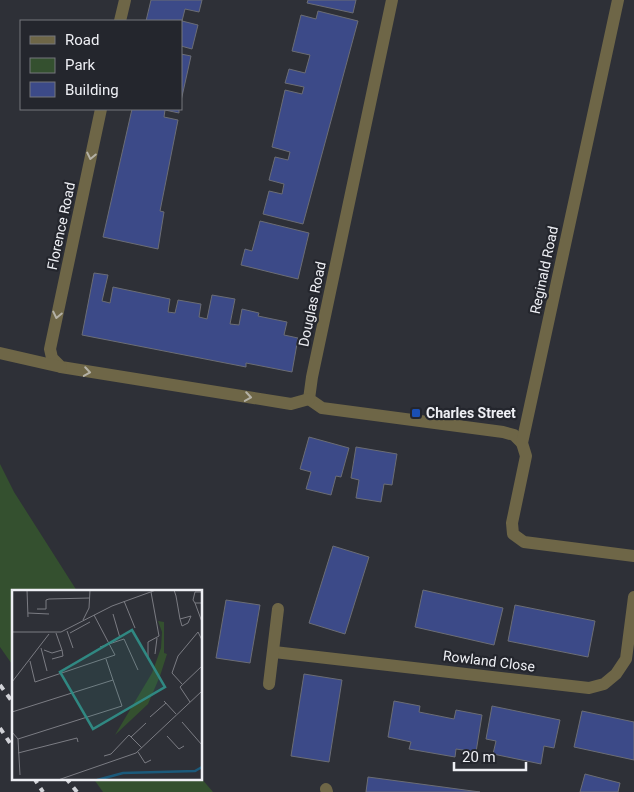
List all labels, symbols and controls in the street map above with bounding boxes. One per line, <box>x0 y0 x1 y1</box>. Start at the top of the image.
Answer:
legend <box>20 20 182 110</box>
text: Road <box>65 31 99 49</box>
text: Park <box>65 56 96 74</box>
text: Building <box>65 81 119 99</box>
one-way arrow <box>86 152 97 161</box>
street label: Florence Road <box>44 181 78 271</box>
street label: Reginald Road <box>527 225 561 315</box>
street label: Douglas Road <box>295 260 329 348</box>
one-way arrow <box>52 311 63 320</box>
one-way arrow <box>83 366 91 376</box>
one-way arrow <box>244 391 252 402</box>
place label: Charles Street <box>426 405 516 421</box>
marker: Charles Street <box>410 407 422 419</box>
inset map <box>12 590 202 780</box>
street label: Rowland Close <box>442 647 536 675</box>
scale bar <box>454 740 526 772</box>
text: 20 m <box>462 748 496 766</box>

